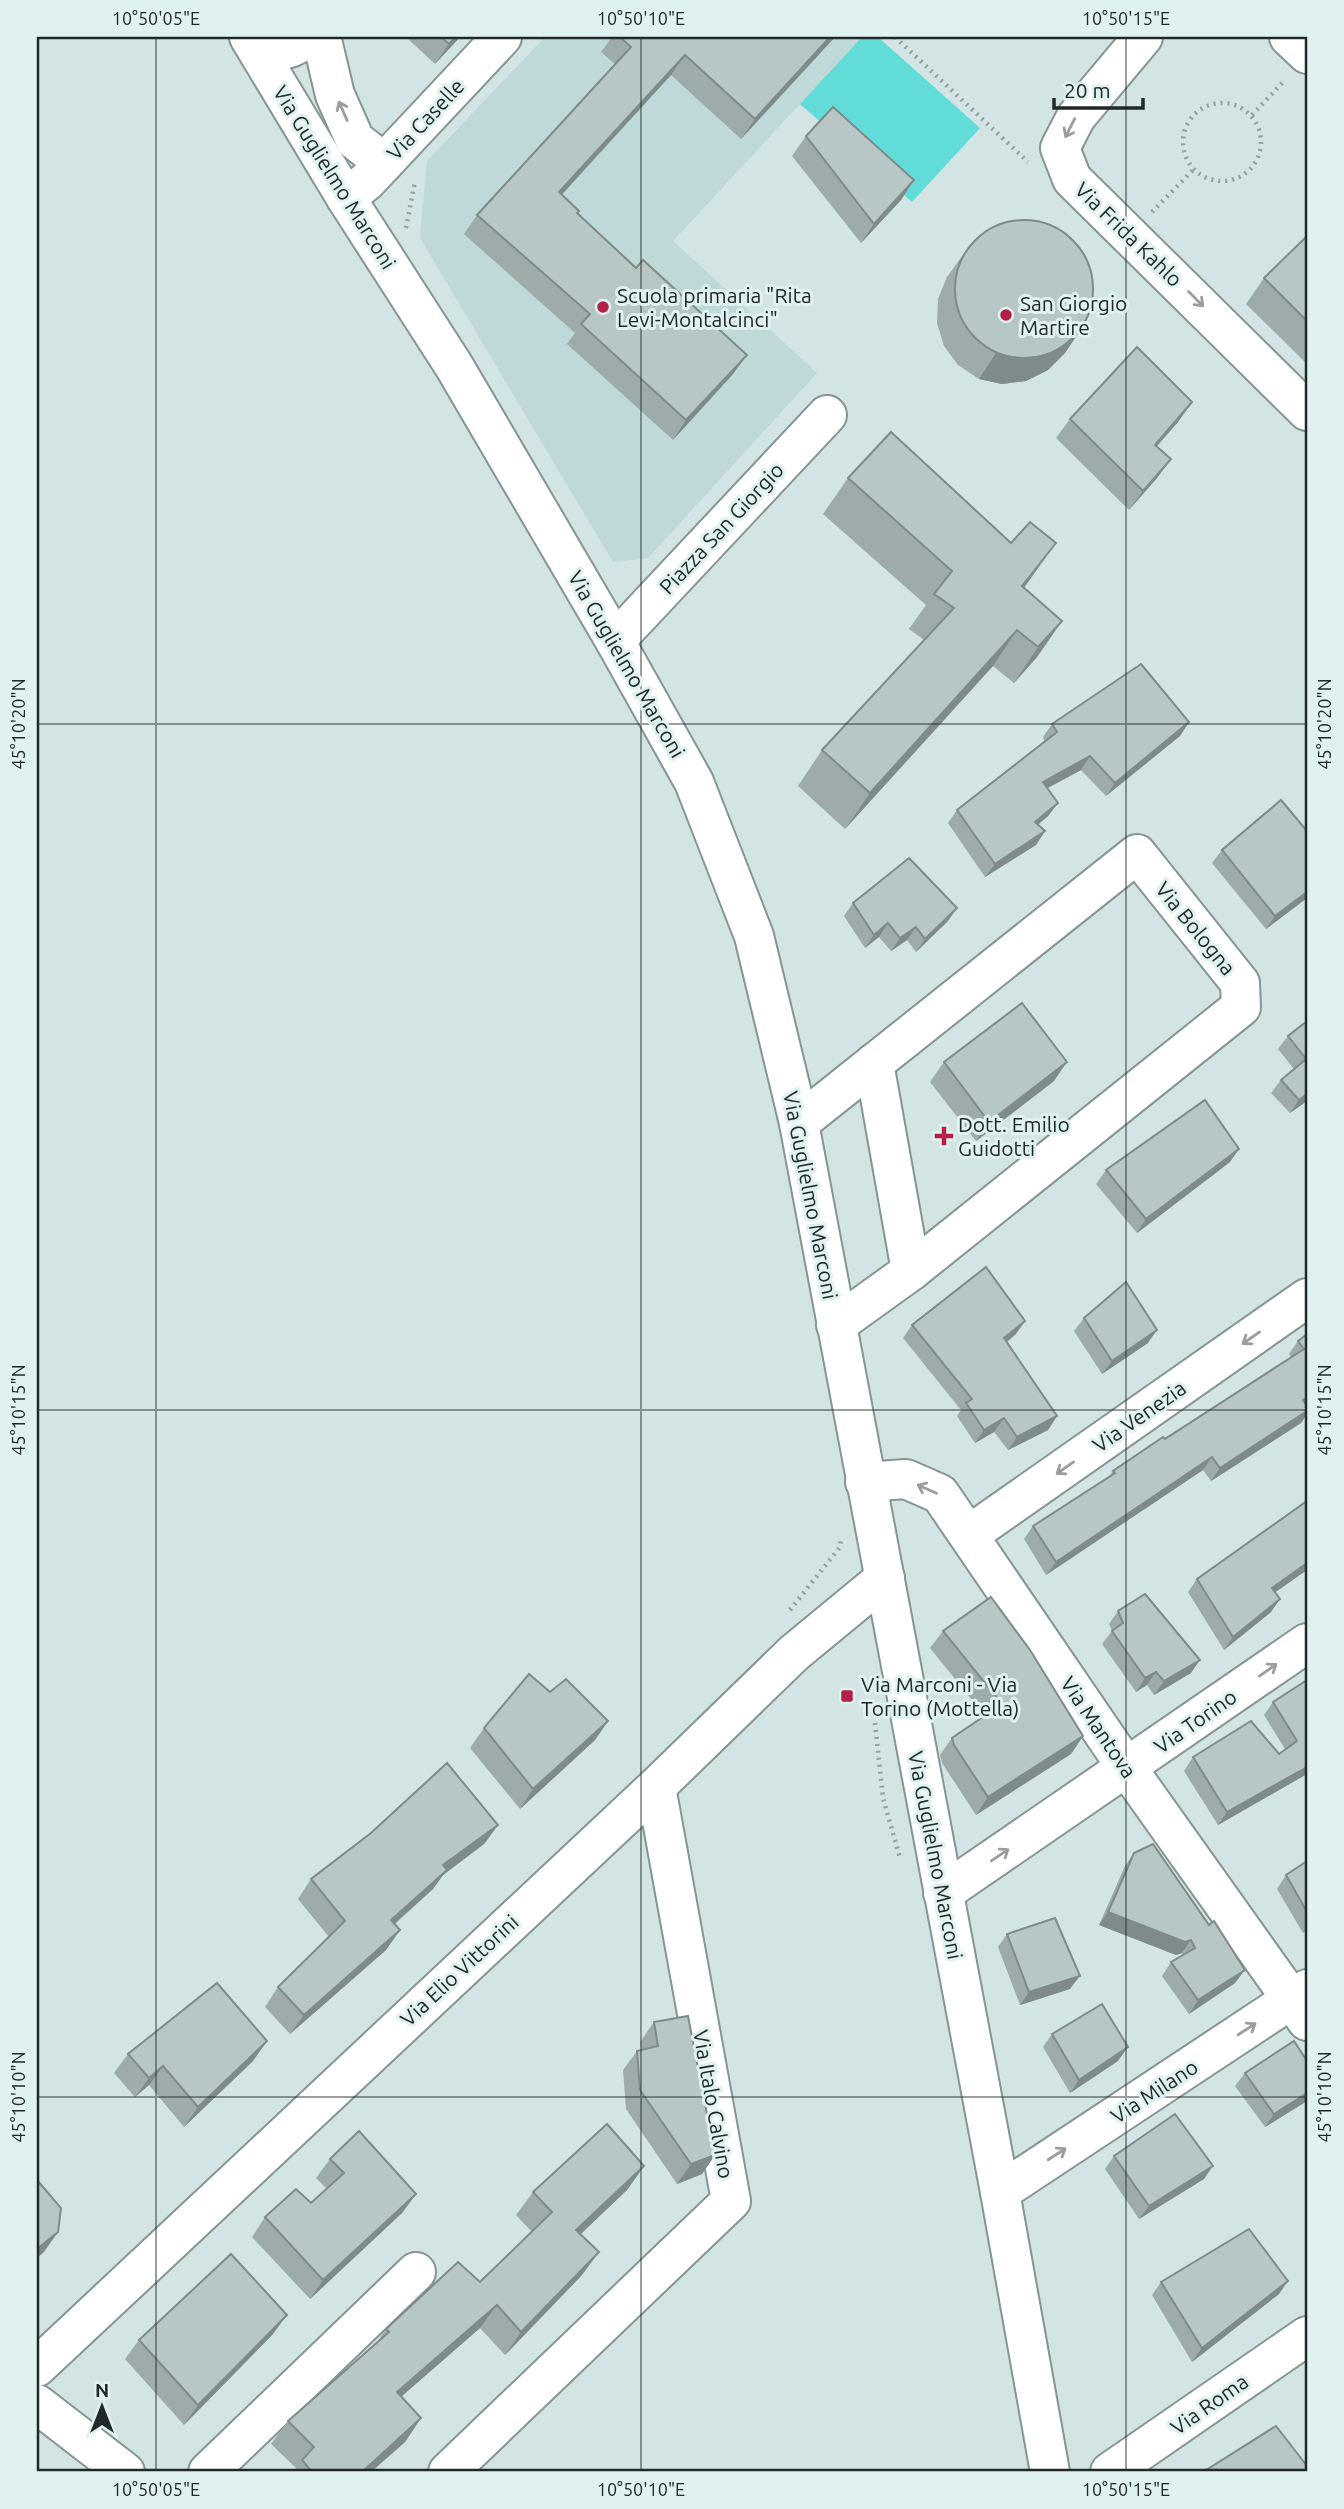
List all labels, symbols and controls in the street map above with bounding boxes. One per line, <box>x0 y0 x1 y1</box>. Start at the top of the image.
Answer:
text: 10°50'05"E <box>112 8 200 28</box>
text: 10°50'10"E <box>597 8 685 28</box>
text: 10°50'15"E <box>1082 8 1170 28</box>
scale bar <box>1054 66 1143 110</box>
street label: Via Caselle <box>382 74 468 164</box>
text: 20 m <box>1064 78 1111 102</box>
street label: Via Guglielmo Marconi <box>269 81 401 273</box>
one-way arrow <box>336 101 349 122</box>
one-way arrow <box>1062 117 1076 138</box>
street label: Via Frida Kahlo <box>1070 177 1188 291</box>
place label: Scuola primaria "Rita Levi-Montalcinci" <box>617 283 812 331</box>
one-way arrow <box>1187 290 1204 307</box>
place label: San Giorgio Martire <box>1020 291 1127 339</box>
marker: Scuola primaria "Rita Levi-Montalcinci" <box>595 299 611 315</box>
marker: San Giorgio Martire <box>998 307 1014 323</box>
street label: Piazza San Giorgio <box>654 457 788 599</box>
street label: Via Guglielmo Marconi <box>564 566 690 762</box>
text: 45°10'20"N <box>8 678 28 770</box>
text: 45°10'20"N <box>1314 678 1334 770</box>
street label: Via Bologna <box>1151 877 1241 979</box>
street label: Via Guglielmo Marconi <box>779 1089 843 1301</box>
place label: Dott. Emilio Guidotti <box>958 1112 1070 1160</box>
marker: Dott. Emilio Guidotti <box>936 1128 952 1144</box>
one-way arrow <box>1242 1331 1261 1345</box>
text: 45°10'15"N <box>8 1364 28 1456</box>
text: 45°10'15"N <box>1314 1364 1334 1456</box>
street label: Via Venezia <box>1088 1375 1190 1457</box>
one-way arrow <box>1056 1461 1075 1475</box>
one-way arrow <box>917 1482 938 1495</box>
one-way arrow <box>1258 1663 1277 1677</box>
place label: Via Marconi - Via Torino (Mottella) <box>861 1672 1019 1720</box>
street label: Via Mantova <box>1056 1672 1142 1782</box>
street label: Via Torino <box>1149 1684 1241 1758</box>
marker: Via Marconi - Via Torino (Mottella) <box>839 1688 855 1704</box>
street label: Via Guglielmo Marconi <box>904 1749 968 1961</box>
one-way arrow <box>990 1848 1009 1862</box>
street label: Via Elio Vittorini <box>395 1909 523 2031</box>
one-way arrow <box>1237 2022 1256 2037</box>
street label: Via Italo Calvino <box>689 2028 739 2180</box>
text: 45°10'10"N <box>8 2051 28 2143</box>
text: 45°10'10"N <box>1314 2051 1334 2143</box>
street label: Via Milano <box>1106 2054 1202 2128</box>
one-way arrow <box>1047 2147 1066 2161</box>
street label: Via Roma <box>1166 2369 1252 2439</box>
north arrow <box>66 2372 136 2442</box>
text: N <box>95 2379 109 2401</box>
text: 10°50'05"E <box>112 2479 200 2499</box>
text: 10°50'10"E <box>597 2479 685 2499</box>
text: 10°50'15"E <box>1082 2479 1170 2499</box>

